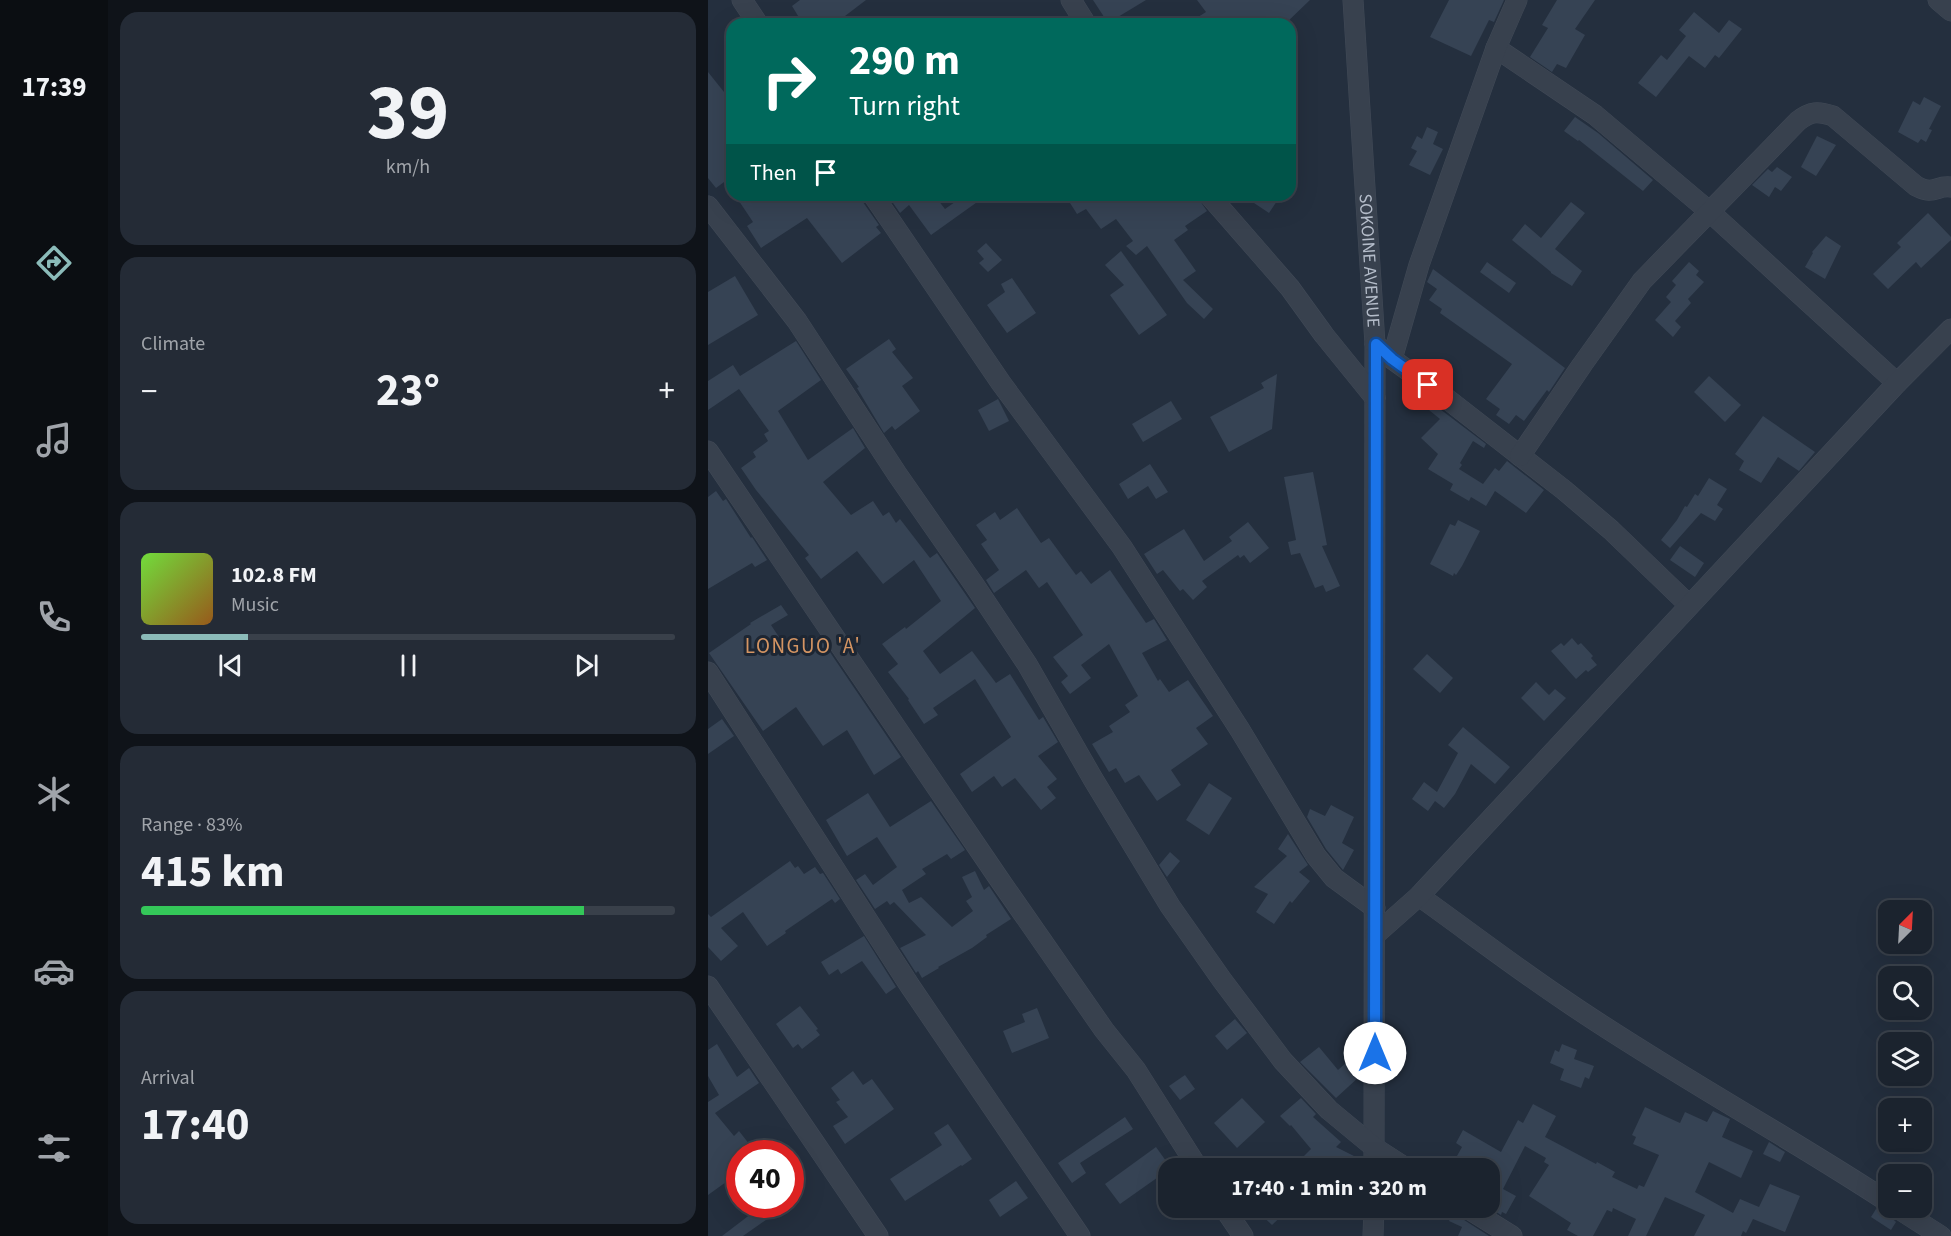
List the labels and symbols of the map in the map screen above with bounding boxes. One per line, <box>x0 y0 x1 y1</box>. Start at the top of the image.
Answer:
street label: SOKOINE AVENUE <box>1353 193 1386 328</box>
pin <box>1402 359 1453 410</box>
district label: LONGUO 'A' <box>745 631 861 661</box>
north arrow <box>1878 900 1932 954</box>
position arrow <box>1343 1021 1407 1085</box>
speed limit sign: 40 <box>726 1140 804 1218</box>

